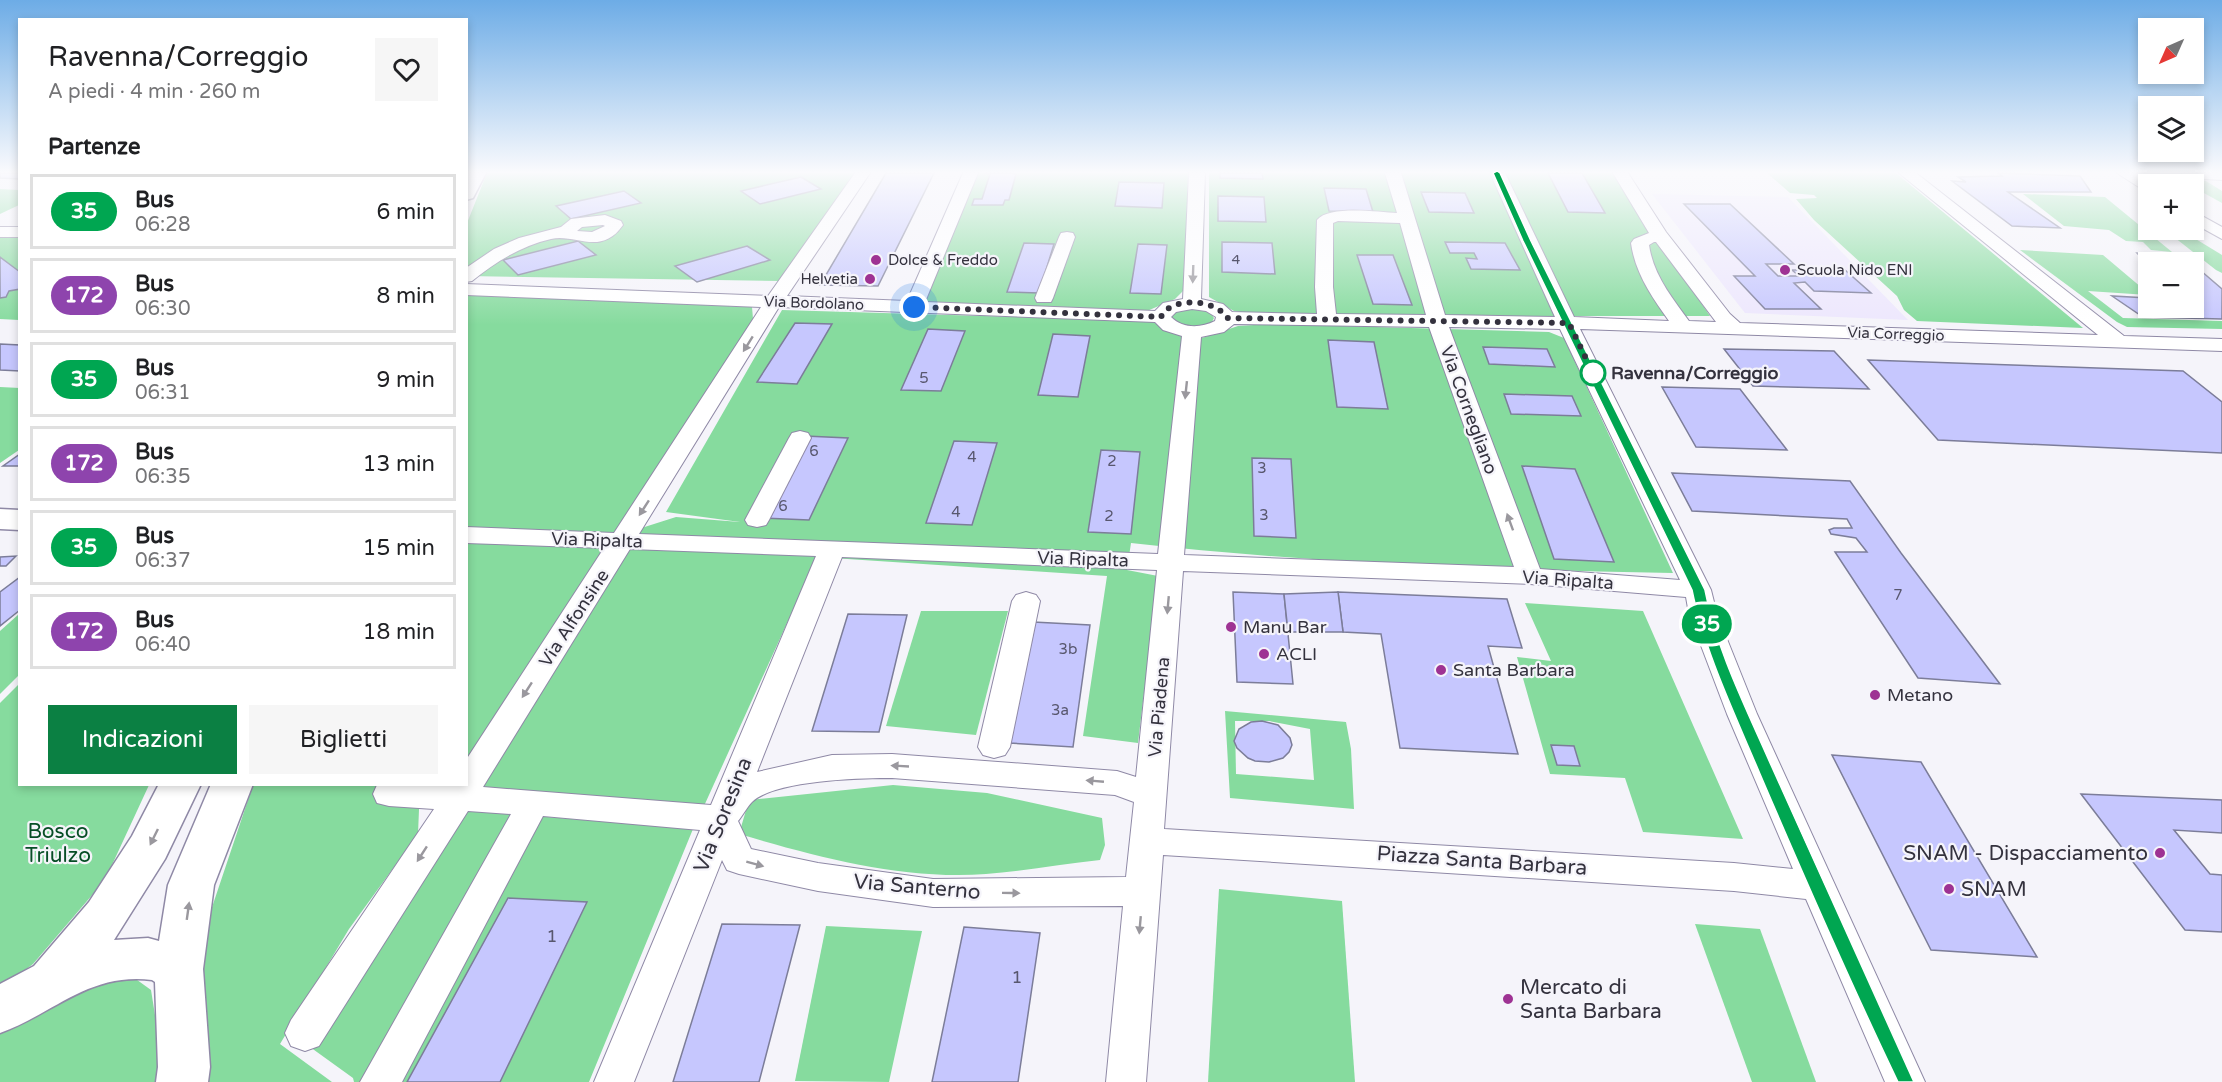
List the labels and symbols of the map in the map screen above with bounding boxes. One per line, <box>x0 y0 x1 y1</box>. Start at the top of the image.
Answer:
north arrow <box>2138 18 2204 84</box>
place label: Dolce & Freddo <box>888 251 998 269</box>
house number: 4 <box>1232 251 1241 268</box>
marker: Dolce & Freddo <box>869 253 883 267</box>
place label: Scuola Nido ENI <box>1797 261 1913 279</box>
marker: Scuola Nido ENI <box>1778 263 1792 277</box>
one-way arrow <box>1189 264 1198 283</box>
place label: Helvetia <box>800 270 858 288</box>
marker: Helvetia <box>863 272 877 286</box>
street label: Via Bordolano <box>764 292 864 314</box>
your location <box>899 292 929 322</box>
street label: Via Correggio <box>1847 323 1945 345</box>
one-way arrow <box>742 335 753 352</box>
street label: Via Cornegliano <box>1436 343 1502 477</box>
marker: Ravenna/Correggio <box>1580 360 1606 386</box>
place label: Ravenna/Correggio <box>1611 362 1778 384</box>
house number: 5 <box>919 369 929 387</box>
one-way arrow <box>1181 381 1191 400</box>
house number: 6 <box>809 442 819 460</box>
house number: 4 <box>967 448 977 466</box>
house number: 2 <box>1107 452 1117 470</box>
house number: 3 <box>1257 459 1267 477</box>
house number: 6 <box>778 497 788 515</box>
one-way arrow <box>638 500 649 517</box>
house number: 4 <box>951 503 961 521</box>
house number: 3 <box>1259 506 1269 524</box>
house number: 2 <box>1104 507 1114 525</box>
one-way arrow <box>1504 512 1514 530</box>
street label: Via Ripalta <box>551 527 643 553</box>
street label: Via Ripalta <box>1037 546 1129 572</box>
street label: Via Alfonsine <box>534 565 614 671</box>
street label: Via Ripalta <box>1521 566 1615 594</box>
house number: 7 <box>1893 586 1903 604</box>
one-way arrow <box>1163 596 1172 615</box>
line badge: 35 <box>1680 604 1734 644</box>
place label: Manu Bar <box>1243 616 1327 638</box>
marker: Manu Bar <box>1224 620 1238 634</box>
house number: 3b <box>1059 640 1077 658</box>
place label: ACLI <box>1276 643 1317 665</box>
marker: ACLI <box>1257 647 1271 661</box>
street label: Via Piadena <box>1144 656 1174 758</box>
place label: Santa Barbara <box>1453 659 1575 681</box>
marker: Santa Barbara <box>1434 663 1448 677</box>
one-way arrow <box>522 682 533 699</box>
place label: Metano <box>1887 684 1953 706</box>
marker: Metano <box>1868 688 1882 702</box>
house number: 3a <box>1051 701 1069 719</box>
street label: Via Soresina <box>689 754 757 876</box>
one-way arrow <box>891 762 910 771</box>
one-way arrow <box>1085 776 1104 786</box>
park label: Bosco Triulzo <box>25 819 91 868</box>
one-way arrow <box>149 828 159 846</box>
street label: Piazza Santa Barbara <box>1376 841 1588 881</box>
place label: SNAM - Dispacciamento <box>1903 841 2148 866</box>
one-way arrow <box>416 846 428 862</box>
marker: SNAM - Dispacciamento <box>2153 846 2167 860</box>
one-way arrow <box>747 860 765 869</box>
street label: Via Santerno <box>852 869 982 905</box>
place label: SNAM <box>1961 877 2027 902</box>
marker: SNAM <box>1942 882 1956 896</box>
one-way arrow <box>1001 889 1020 898</box>
one-way arrow <box>183 901 192 920</box>
one-way arrow <box>1135 916 1144 935</box>
house number: 1 <box>546 925 558 947</box>
house number: 1 <box>1011 966 1023 988</box>
place label: Mercato di Santa Barbara <box>1520 975 1662 1024</box>
marker: Mercato di Santa Barbara <box>1501 992 1515 1006</box>

